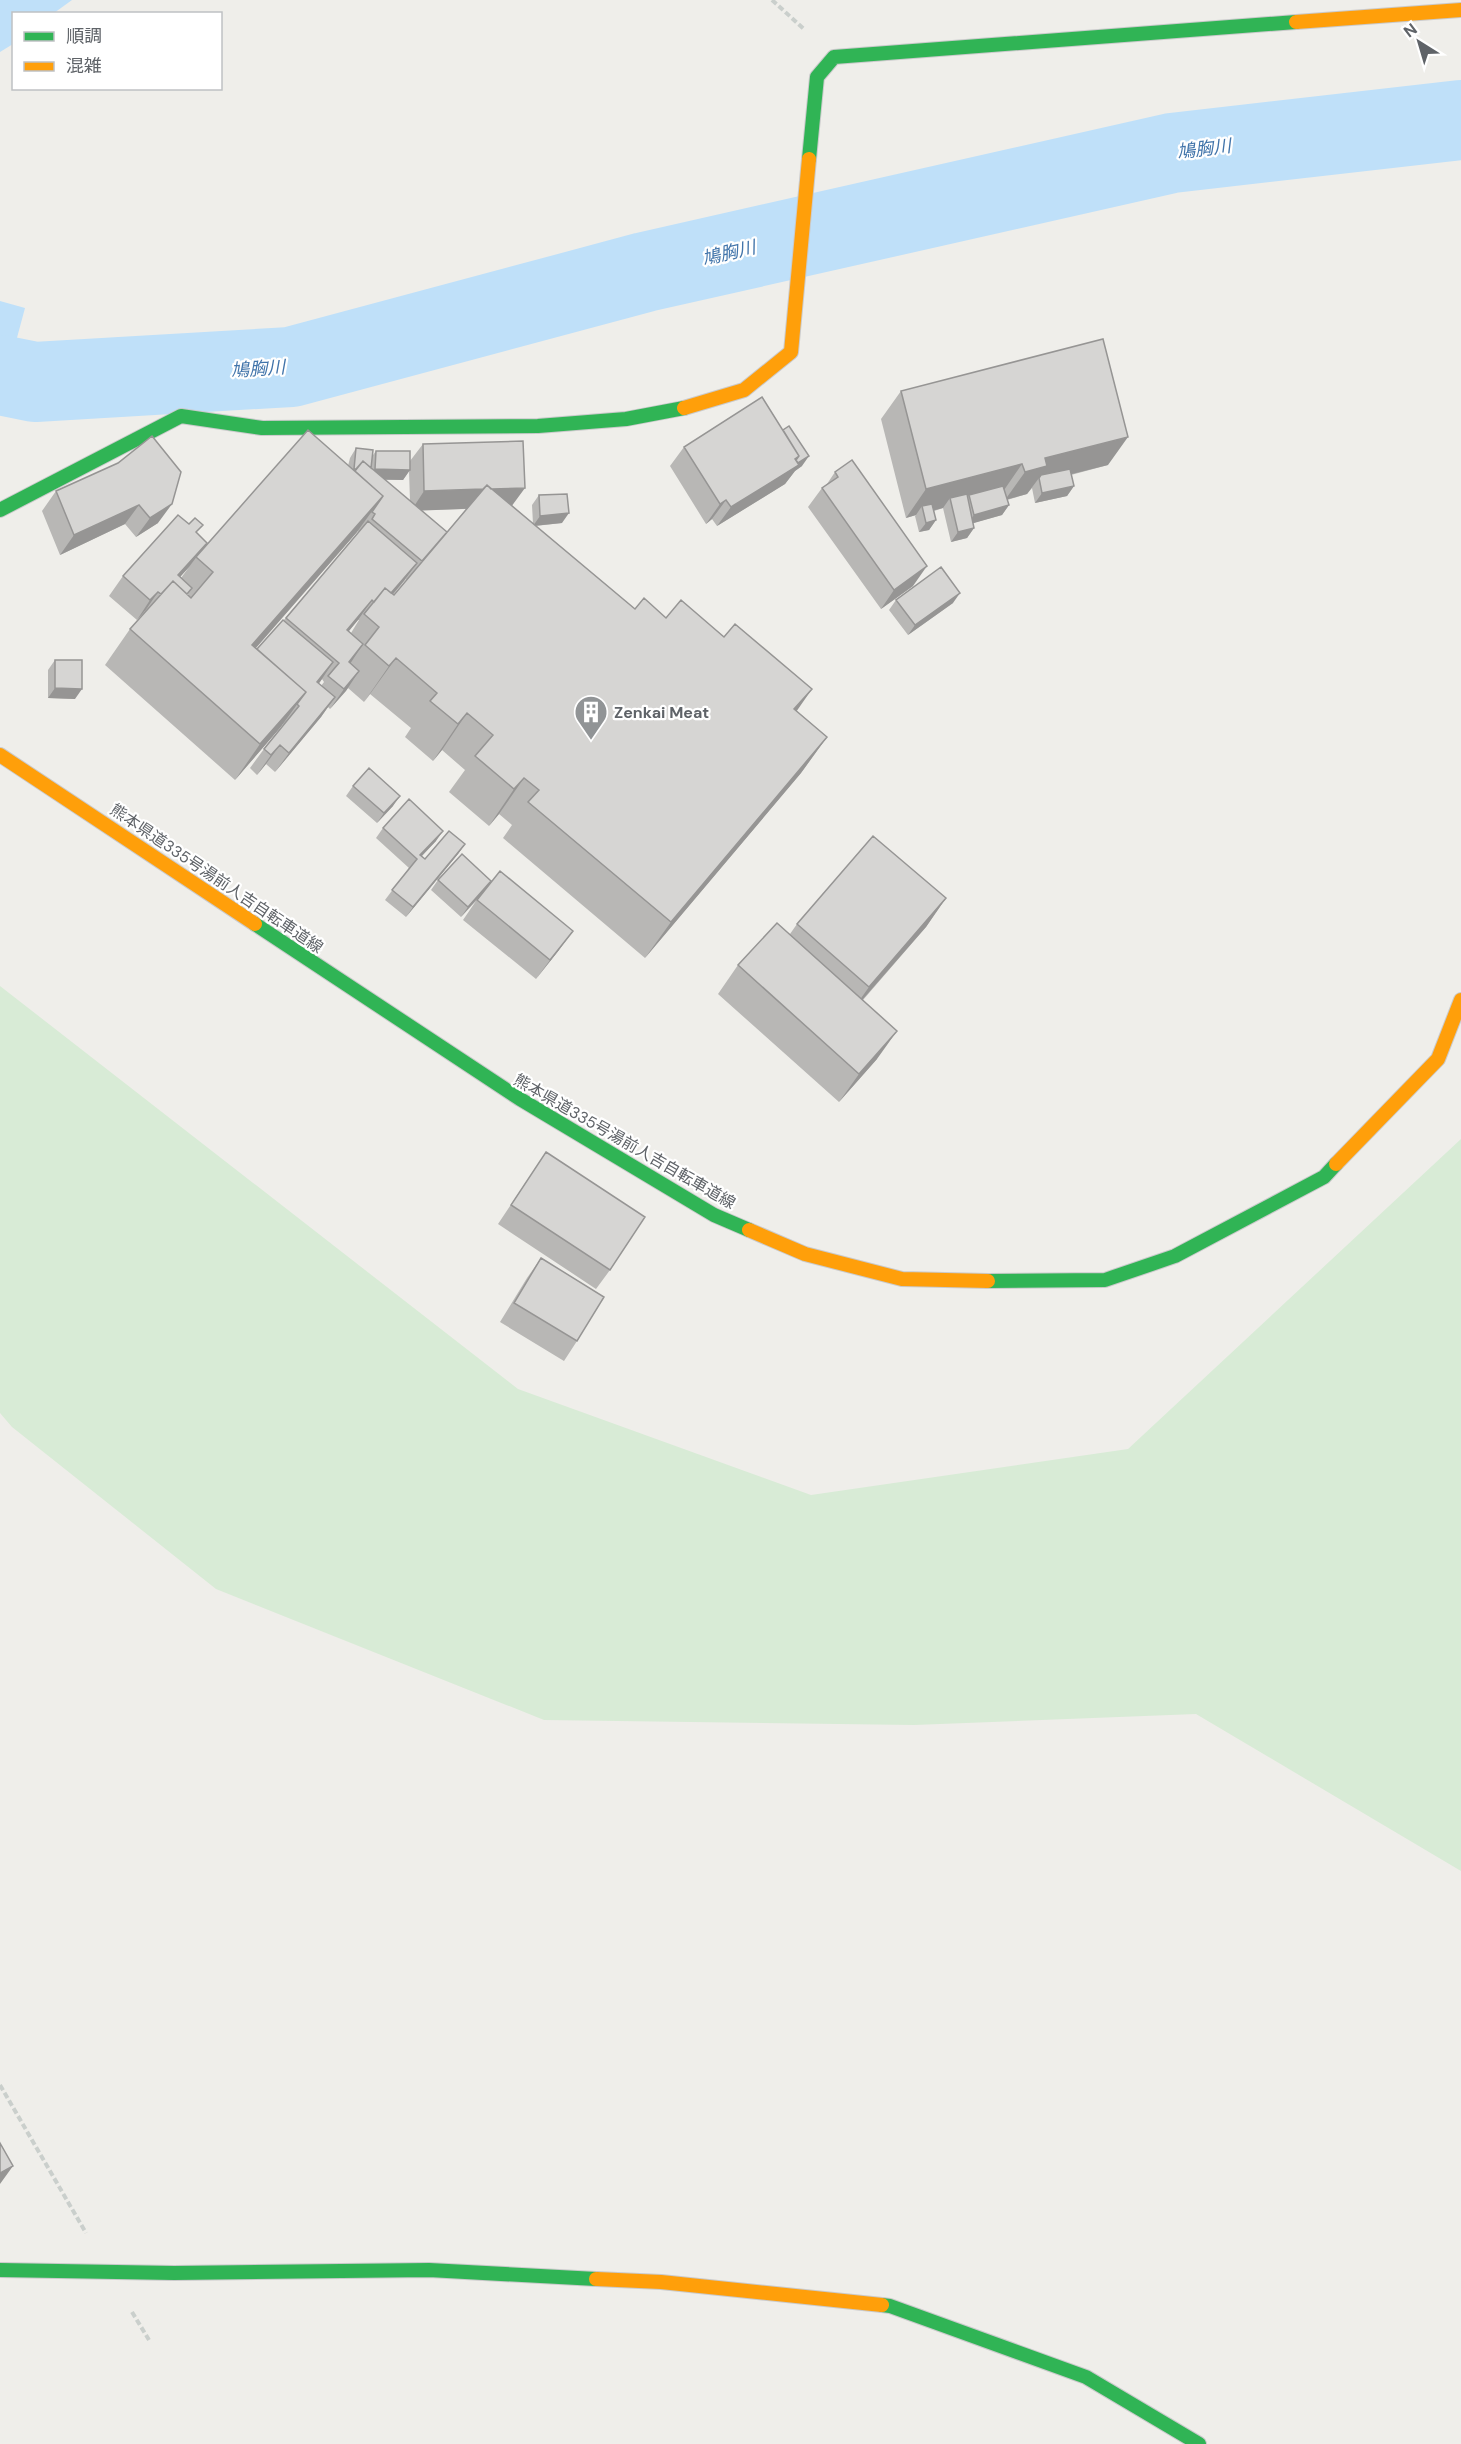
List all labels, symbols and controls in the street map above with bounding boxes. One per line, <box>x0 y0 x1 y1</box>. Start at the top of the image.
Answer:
legend <box>12 12 222 90</box>
north arrow <box>1389 12 1449 72</box>
text: N <box>1399 19 1421 42</box>
text: 順調 <box>66 24 102 48</box>
text: 混雑 <box>66 54 102 78</box>
water label: 鳩胸川 <box>1176 134 1234 164</box>
water label: 鳩胸川 <box>700 235 760 271</box>
water label: 鳩胸川 <box>230 355 288 383</box>
building icon: Zenkai Meat <box>573 694 609 741</box>
place label: Zenkai Meat <box>614 702 709 723</box>
street label: 熊本県道335号湯前人吉自転車道線 <box>106 799 327 958</box>
street label: 熊本県道335号湯前人吉自転車道線 <box>510 1069 739 1214</box>

